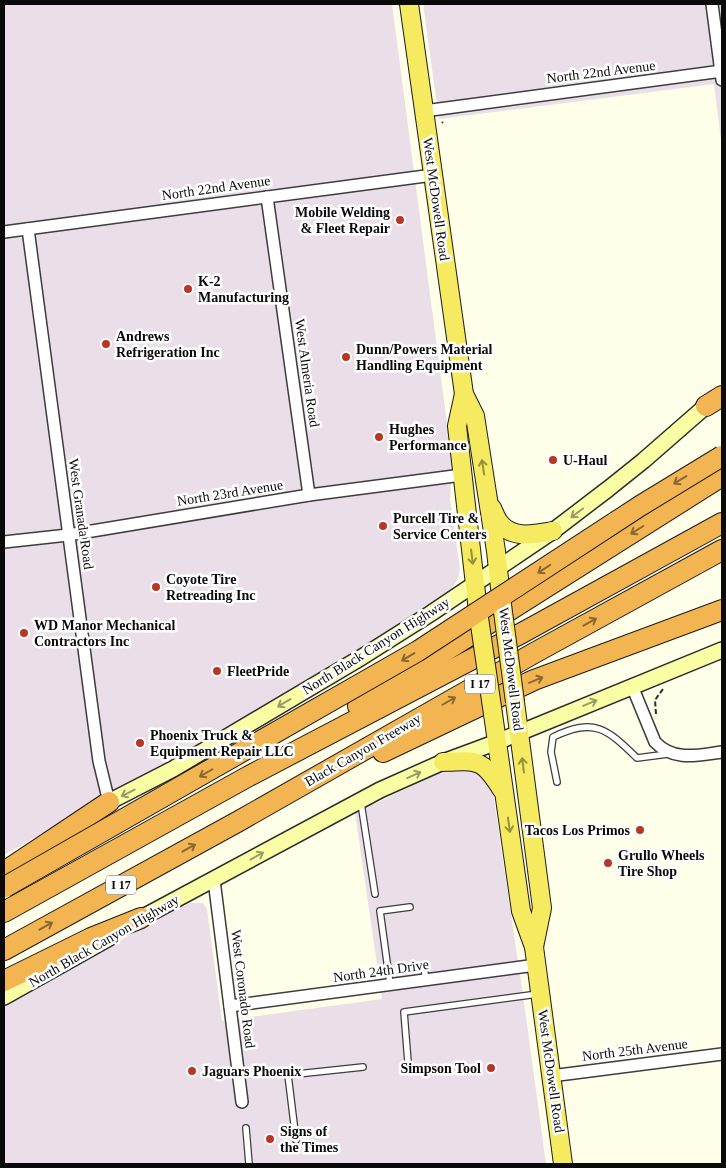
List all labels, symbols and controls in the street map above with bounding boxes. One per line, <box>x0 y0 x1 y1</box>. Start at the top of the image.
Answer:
street label: North 22nd Avenue <box>546 58 656 86</box>
street label: West McDowell Road <box>420 137 452 261</box>
street label: North 22nd Avenue <box>161 173 271 203</box>
place label: Mobile Welding & Fleet Repair <box>295 205 390 236</box>
marker: Mobile Welding & Fleet Repair <box>394 214 406 226</box>
place label: K-2 Manufacturing <box>198 274 289 305</box>
marker: K-2 Manufacturing <box>182 283 194 295</box>
street label: West Almeria Road <box>292 318 322 428</box>
place label: Andrews Refrigeration Inc <box>116 329 220 360</box>
marker: Andrews Refrigeration Inc <box>100 338 112 350</box>
place label: Dunn/Powers Material Handling Equipment <box>356 342 493 373</box>
marker: Dunn/Powers Material Handling Equipment <box>340 351 352 363</box>
place label: Hughes Performance <box>389 422 467 453</box>
marker: Hughes Performance <box>373 431 385 443</box>
place label: U-Haul <box>563 453 607 468</box>
marker: U-Haul <box>547 454 559 466</box>
street label: West Granada Road <box>66 458 96 570</box>
one-way arrow <box>477 459 487 475</box>
one-way arrow <box>674 476 688 486</box>
street label: North 23rd Avenue <box>176 477 284 509</box>
one-way arrow <box>570 508 584 518</box>
place label: Purcell Tire & Service Centers <box>393 511 487 542</box>
marker: Purcell Tire & Service Centers <box>377 520 389 532</box>
one-way arrow <box>630 525 644 535</box>
one-way arrow <box>467 549 477 565</box>
one-way arrow <box>537 564 551 574</box>
place label: Coyote Tire Retreading Inc <box>166 572 256 603</box>
marker: Coyote Tire Retreading Inc <box>150 581 162 593</box>
street label: North Black Canyon Highway <box>300 594 452 698</box>
street label: West McDowell Road <box>496 607 526 731</box>
one-way arrow <box>583 617 598 627</box>
place label: WD Manor Mechanical Contractors Inc <box>34 618 175 649</box>
marker: WD Manor Mechanical Contractors Inc <box>18 627 30 639</box>
one-way arrow <box>401 653 415 663</box>
place label: FleetPride <box>227 664 289 679</box>
marker: FleetPride <box>211 665 223 677</box>
road number: I 17 <box>465 674 495 694</box>
one-way arrow <box>528 674 543 684</box>
one-way arrow <box>441 696 456 706</box>
one-way arrow <box>582 698 597 708</box>
one-way arrow <box>277 699 291 709</box>
street label: Black Canyon Freeway <box>302 711 424 789</box>
place label: Phoenix Truck & Equipment Repair LLC <box>150 728 294 759</box>
marker: Phoenix Truck & Equipment Repair LLC <box>134 737 146 749</box>
one-way arrow <box>518 757 528 773</box>
one-way arrow <box>199 769 214 778</box>
one-way arrow <box>406 770 421 780</box>
one-way arrow <box>121 788 136 798</box>
one-way arrow <box>504 817 514 833</box>
place label: Tacos Los Primos <box>525 823 631 838</box>
marker: Tacos Los Primos <box>634 824 646 836</box>
one-way arrow <box>181 843 196 852</box>
place label: Grullo Wheels Tire Shop <box>618 848 705 879</box>
one-way arrow <box>249 851 263 861</box>
marker: Grullo Wheels Tire Shop <box>602 857 614 869</box>
road number: I 17 <box>106 876 136 894</box>
street label: North Black Canyon Highway <box>26 892 182 990</box>
one-way arrow <box>39 921 54 931</box>
street label: West Coronado Road <box>228 929 258 1049</box>
street label: North 24th Drive <box>332 957 430 985</box>
street label: West McDowell Road <box>535 1009 567 1133</box>
street label: North 25th Avenue <box>581 1036 689 1064</box>
place label: Simpson Tool <box>400 1061 481 1076</box>
marker: Simpson Tool <box>485 1062 497 1074</box>
place label: Jaguars Phoenix <box>202 1064 301 1079</box>
marker: Jaguars Phoenix <box>186 1065 198 1077</box>
place label: Signs of the Times <box>280 1124 339 1155</box>
marker: Signs of the Times <box>264 1133 276 1145</box>

